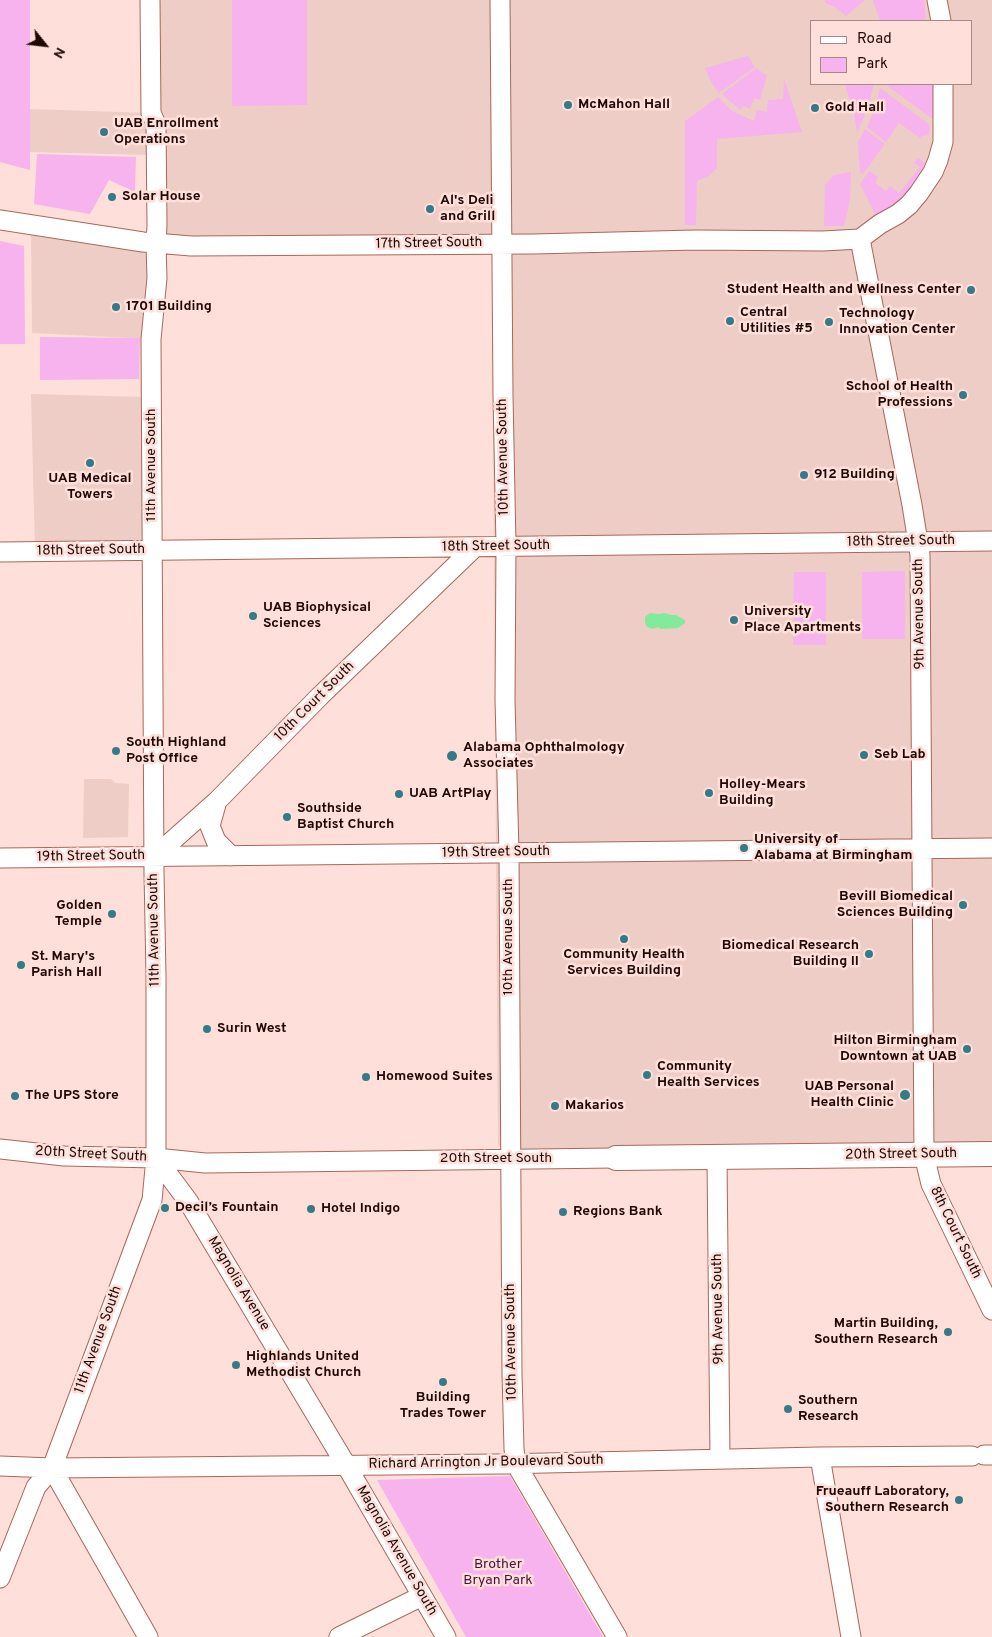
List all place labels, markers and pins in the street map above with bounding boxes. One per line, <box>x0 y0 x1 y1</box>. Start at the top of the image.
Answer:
place label: McMahon Hall <box>578 97 670 113</box>
marker: McMahon Hall <box>562 99 574 111</box>
place label: Gold Hall <box>825 100 884 116</box>
marker: Gold Hall <box>809 102 821 114</box>
place label: UAB Enrollment Operations <box>114 116 219 148</box>
marker: UAB Enrollment Operations <box>98 126 110 138</box>
place label: Solar House <box>122 189 200 205</box>
marker: Solar House <box>106 191 118 203</box>
place label: Al's Deli and Grill <box>440 193 495 226</box>
marker: Al's Deli and Grill <box>424 203 436 215</box>
place label: Student Health and Wellness Center <box>727 282 961 298</box>
marker: Student Health and Wellness Center <box>965 284 977 296</box>
place label: 1701 Building <box>126 299 212 315</box>
marker: 1701 Building <box>110 301 122 313</box>
place label: Central Utilities #5 <box>740 305 813 338</box>
place label: Technology Innovation Center <box>839 306 955 338</box>
marker: Central Utilities #5 <box>724 315 736 327</box>
marker: Technology Innovation Center <box>823 316 835 328</box>
place label: School of Health Professions <box>846 379 953 412</box>
marker: School of Health Professions <box>957 389 969 401</box>
marker: UAB Medical Towers <box>84 457 96 469</box>
place label: 912 Building <box>814 467 895 483</box>
marker: 912 Building <box>798 469 810 481</box>
place label: UAB Medical Towers <box>48 471 132 504</box>
place label: UAB Biophysical Sciences <box>263 600 371 632</box>
place label: University Place Apartments <box>744 604 861 636</box>
marker: UAB Biophysical Sciences <box>247 610 259 622</box>
marker: University Place Apartments <box>728 614 740 626</box>
place label: South Highland Post Office <box>126 735 226 768</box>
place label: Alabama Ophthalmology Associates <box>463 740 625 772</box>
marker: South Highland Post Office <box>110 745 122 757</box>
place label: Seb Lab <box>874 747 926 763</box>
marker: Alabama Ophthalmology Associates <box>445 749 459 763</box>
marker: Seb Lab <box>858 749 870 761</box>
place label: Holley-Mears Building <box>719 777 806 810</box>
place label: UAB ArtPlay <box>409 786 492 802</box>
marker: Holley-Mears Building <box>703 787 715 799</box>
marker: UAB ArtPlay <box>393 788 405 800</box>
place label: Southside Baptist Church <box>297 801 394 834</box>
marker: Southside Baptist Church <box>281 811 293 823</box>
place label: University of Alabama at Birmingham <box>754 832 912 864</box>
marker: University of Alabama at Birmingham <box>738 842 750 854</box>
place label: Bevill Biomedical Sciences Building <box>837 889 953 922</box>
place label: Golden Temple <box>55 898 102 930</box>
marker: Bevill Biomedical Sciences Building <box>957 899 969 911</box>
marker: Golden Temple <box>106 908 118 920</box>
marker: Community Health Services Building <box>618 933 630 945</box>
place label: Biomedical Research Building II <box>722 938 859 970</box>
place label: Community Health Services Building <box>563 947 685 980</box>
marker: Biomedical Research Building II <box>863 948 875 960</box>
place label: St. Mary's Parish Hall <box>31 949 102 982</box>
marker: St. Mary's Parish Hall <box>15 959 27 971</box>
place label: Surin West <box>217 1021 287 1037</box>
marker: Surin West <box>201 1023 213 1035</box>
place label: Hilton Birmingham Downtown at UAB <box>833 1033 957 1066</box>
marker: Hilton Birmingham Downtown at UAB <box>961 1043 973 1055</box>
place label: Community Health Services <box>657 1059 760 1092</box>
place label: Homewood Suites <box>376 1069 493 1085</box>
marker: Community Health Services <box>641 1069 653 1081</box>
marker: Homewood Suites <box>360 1071 372 1083</box>
place label: UAB Personal Health Clinic <box>804 1079 894 1112</box>
place label: The UPS Store <box>25 1088 119 1104</box>
marker: UAB Personal Health Clinic <box>898 1088 912 1102</box>
marker: The UPS Store <box>9 1090 21 1102</box>
place label: Makarios <box>565 1098 624 1114</box>
marker: Makarios <box>549 1100 561 1112</box>
place label: Decil’s Fountain <box>175 1200 278 1216</box>
place label: Hotel Indigo <box>321 1201 400 1217</box>
marker: Decil’s Fountain <box>159 1202 171 1214</box>
marker: Hotel Indigo <box>305 1203 317 1215</box>
place label: Regions Bank <box>573 1204 663 1220</box>
marker: Regions Bank <box>557 1206 569 1218</box>
place label: Martin Building, Southern Research <box>814 1316 938 1348</box>
marker: Martin Building, Southern Research <box>942 1326 954 1338</box>
place label: Highlands United Methodist Church <box>246 1349 361 1381</box>
marker: Highlands United Methodist Church <box>230 1359 242 1371</box>
marker: Building Trades Tower <box>437 1376 449 1388</box>
place label: Building Trades Tower <box>400 1390 486 1422</box>
place label: Southern Research <box>798 1393 859 1425</box>
marker: Southern Research <box>782 1403 794 1415</box>
place label: Frueauff Laboratory, Southern Research <box>816 1484 949 1516</box>
marker: Frueauff Laboratory, Southern Research <box>953 1494 965 1506</box>

